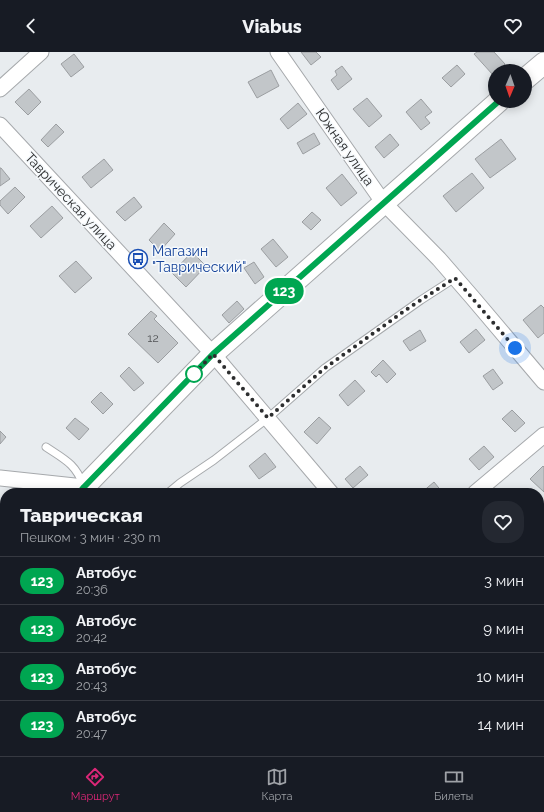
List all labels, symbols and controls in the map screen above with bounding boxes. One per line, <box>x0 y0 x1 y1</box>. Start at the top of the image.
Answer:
icon: back <box>20 15 42 37</box>
icon: heart <box>502 15 524 37</box>
text: Viabus <box>242 16 302 37</box>
north arrow <box>488 64 532 108</box>
map controls <box>488 64 532 108</box>
street label: Южная улица <box>312 105 378 189</box>
street label: Таврическая улица <box>22 149 120 253</box>
place label: Магазин "Таврический" <box>152 243 246 275</box>
bus stop icon: Магазин "Таврический" <box>127 248 149 270</box>
line badge: 123 <box>261 278 307 304</box>
text: 123 <box>273 283 295 299</box>
house number: 12 <box>147 331 159 345</box>
your location <box>505 338 525 358</box>
unlabelled marker <box>185 365 203 383</box>
button: heart <box>482 501 524 543</box>
text: Таврическая <box>20 504 143 526</box>
text: Пешком · 3 мин · 230 m <box>20 530 160 545</box>
text: Автобус <box>76 564 137 582</box>
text: 3 мин <box>484 572 524 590</box>
text: 123 <box>31 573 53 589</box>
text: 20:36 <box>76 582 108 597</box>
text: Автобус <box>76 612 137 630</box>
text: 9 мин <box>483 620 524 638</box>
text: 123 <box>31 621 53 637</box>
text: 20:42 <box>76 630 107 645</box>
text: Автобус <box>76 660 137 678</box>
text: 10 мин <box>476 668 524 686</box>
text: 123 <box>31 669 53 685</box>
text: 20:43 <box>76 678 107 693</box>
text: Автобус <box>76 708 137 726</box>
text: 14 мин <box>477 716 524 734</box>
text: 123 <box>31 717 53 733</box>
text: 20:47 <box>76 726 107 741</box>
tab: Маршрут <box>71 766 120 803</box>
tab: Карта <box>261 766 292 803</box>
tab: Билеты <box>434 766 473 803</box>

